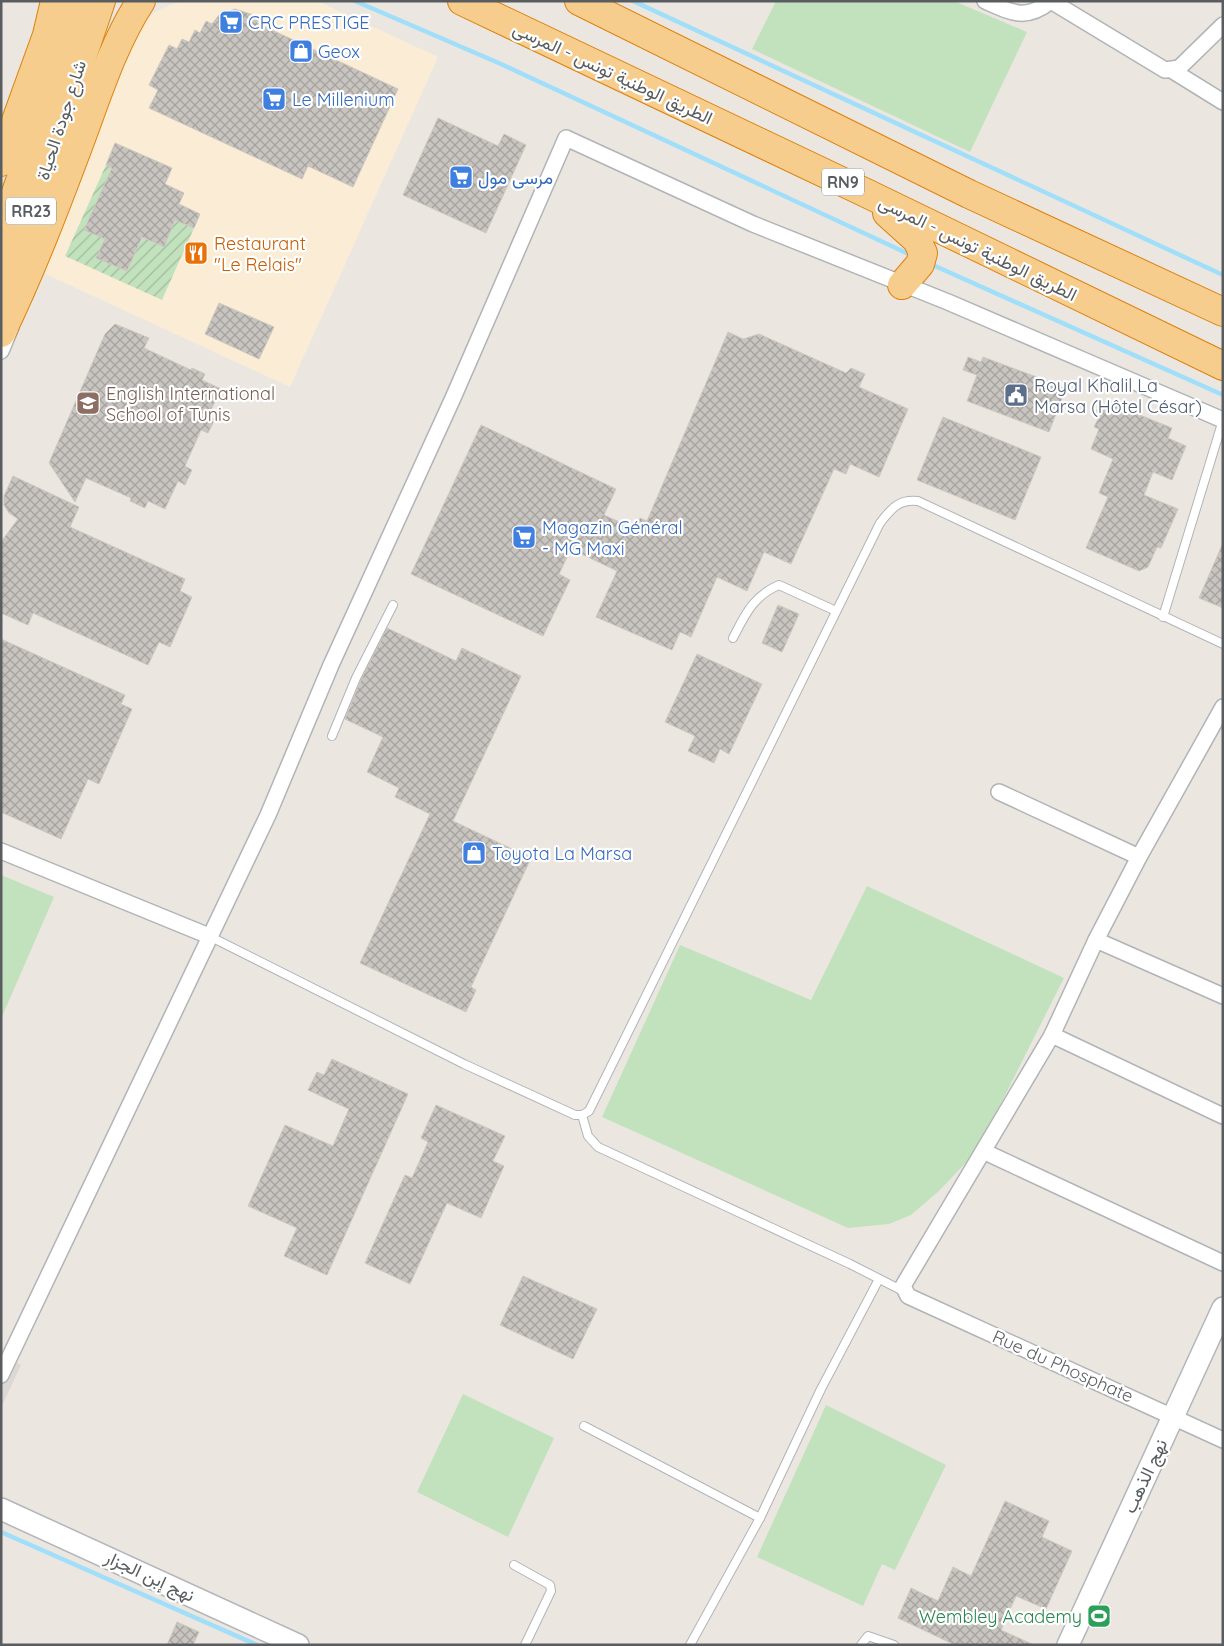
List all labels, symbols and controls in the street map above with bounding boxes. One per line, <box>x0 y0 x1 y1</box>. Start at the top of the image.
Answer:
supermarket icon: CRC PRESTIGE <box>218 9 244 35</box>
place label: CRC PRESTIGE <box>248 11 370 34</box>
street label: الطريق الوطنية تونس - المرسى <box>510 17 716 129</box>
shop icon: Geox <box>288 38 314 64</box>
place label: Geox <box>318 40 360 63</box>
street label: شارع جودة الحياة <box>31 57 92 183</box>
supermarket icon: Le Millenium <box>261 86 287 112</box>
place label: Le Millenium <box>292 88 395 111</box>
supermarket icon: مرسى مول <box>448 164 474 190</box>
place label: مرسى مول <box>478 166 553 189</box>
road number: RN9 <box>822 168 864 196</box>
street label: الطريق الوطنية تونس - المرسى <box>875 190 1081 306</box>
road number: RR23 <box>6 198 56 225</box>
place label: Restaurant "Le Relais" <box>214 232 306 276</box>
restaurant icon: Restaurant "Le Relais" <box>183 240 209 266</box>
place label: Royal Khalil La Marsa (Hôtel César) <box>1034 374 1202 418</box>
place label: English International School of Tunis <box>106 382 275 426</box>
public building icon: Royal Khalil La Marsa (Hôtel César) <box>1003 382 1029 408</box>
school or university icon: English International School of Tunis <box>75 390 101 416</box>
place label: Magazin Général - MG Maxi <box>542 516 683 560</box>
supermarket icon: Magazin Général - MG Maxi <box>511 524 537 550</box>
shop icon: Toyota La Marsa <box>461 840 487 866</box>
place label: Toyota La Marsa <box>492 842 632 865</box>
street label: Rue du Phosphate <box>989 1325 1137 1407</box>
street label: نهج الذهب <box>1118 1435 1173 1517</box>
street label: نهج إبن الجزار <box>100 1545 199 1608</box>
sports icon: Wembley Academy <box>1086 1603 1112 1629</box>
place label: Wembley Academy <box>919 1605 1082 1628</box>

